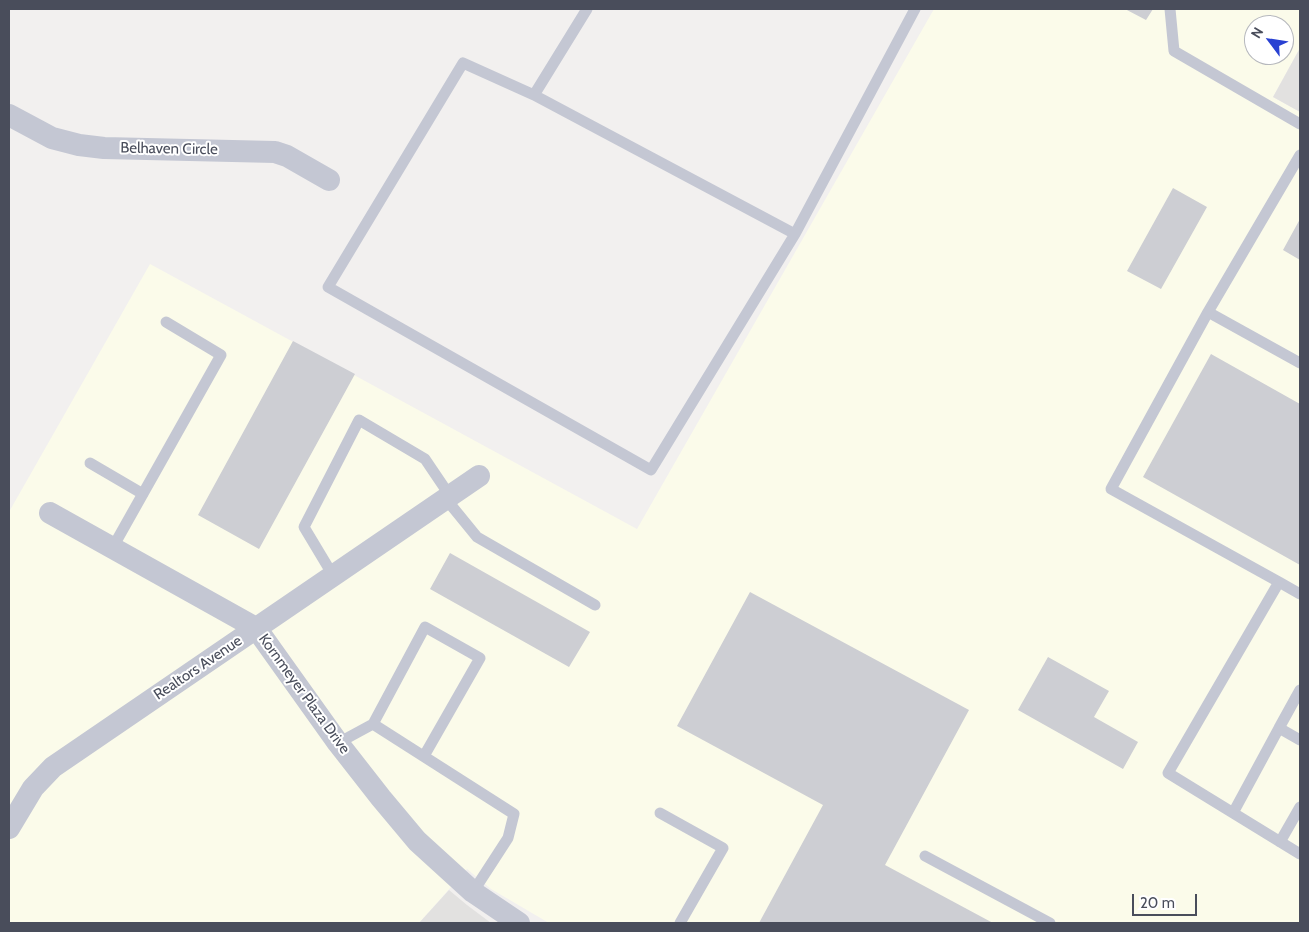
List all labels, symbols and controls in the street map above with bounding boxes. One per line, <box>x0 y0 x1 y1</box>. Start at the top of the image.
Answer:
north arrow <box>1244 15 1294 65</box>
text: N <box>1247 24 1267 42</box>
street label: Belhaven Circle <box>120 139 218 159</box>
street label: Kornmeyer Plaza Drive <box>254 631 354 757</box>
street label: Realtors Avenue <box>151 632 245 704</box>
scale bar <box>1134 884 1199 916</box>
text: 20 m <box>1140 894 1175 912</box>

